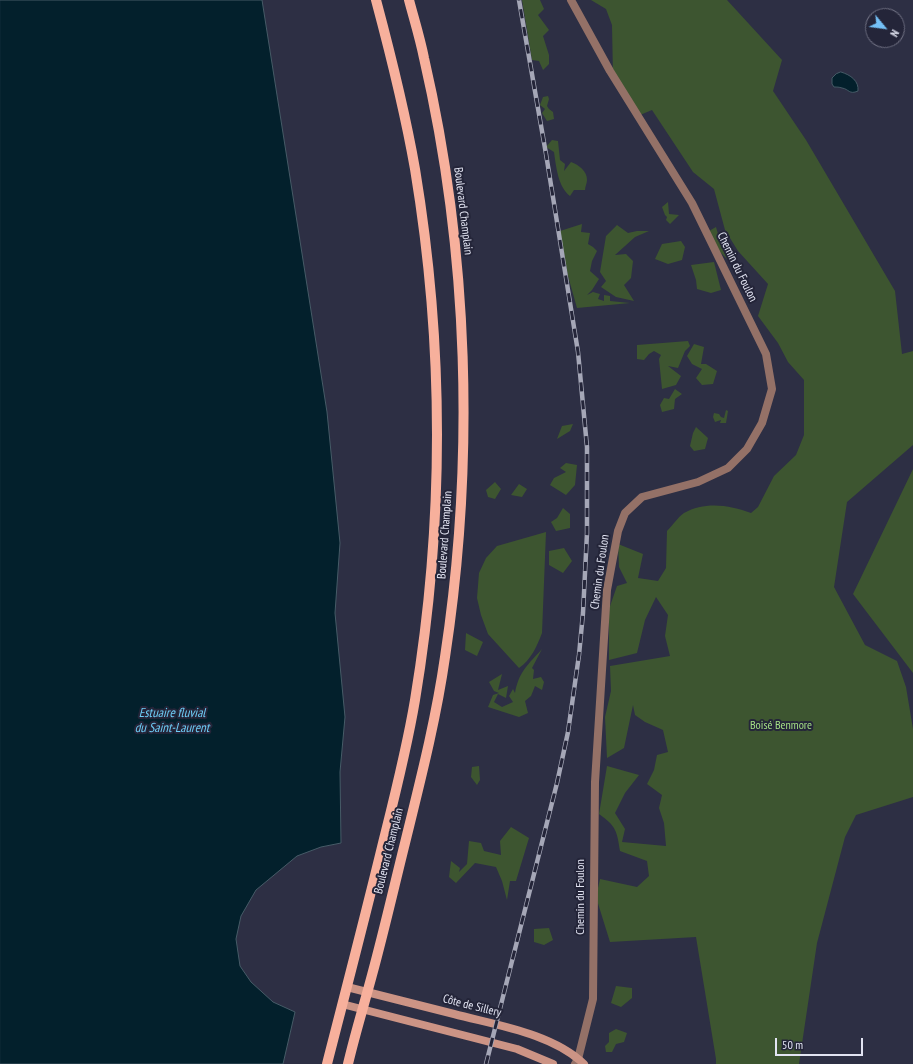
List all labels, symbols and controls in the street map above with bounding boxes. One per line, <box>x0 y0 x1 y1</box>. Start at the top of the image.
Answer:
north arrow <box>865 8 905 48</box>
text: N <box>887 27 902 39</box>
street label: Boulevard Champlain <box>450 166 476 256</box>
street label: Chemin du Foulon <box>714 230 760 304</box>
street label: Boulevard Champlain <box>435 491 455 579</box>
street label: Chemin du Foulon <box>588 534 612 610</box>
water label: Estuaire fluvial du Saint-Laurent <box>135 705 209 736</box>
park label: Boisé Benmore <box>750 719 812 733</box>
street label: Boulevard Champlain <box>371 806 407 896</box>
street label: Chemin du Foulon <box>574 859 588 935</box>
street label: Côte de Sillery <box>441 992 503 1020</box>
scale bar <box>777 1030 865 1056</box>
text: 50 m <box>782 1037 803 1052</box>

